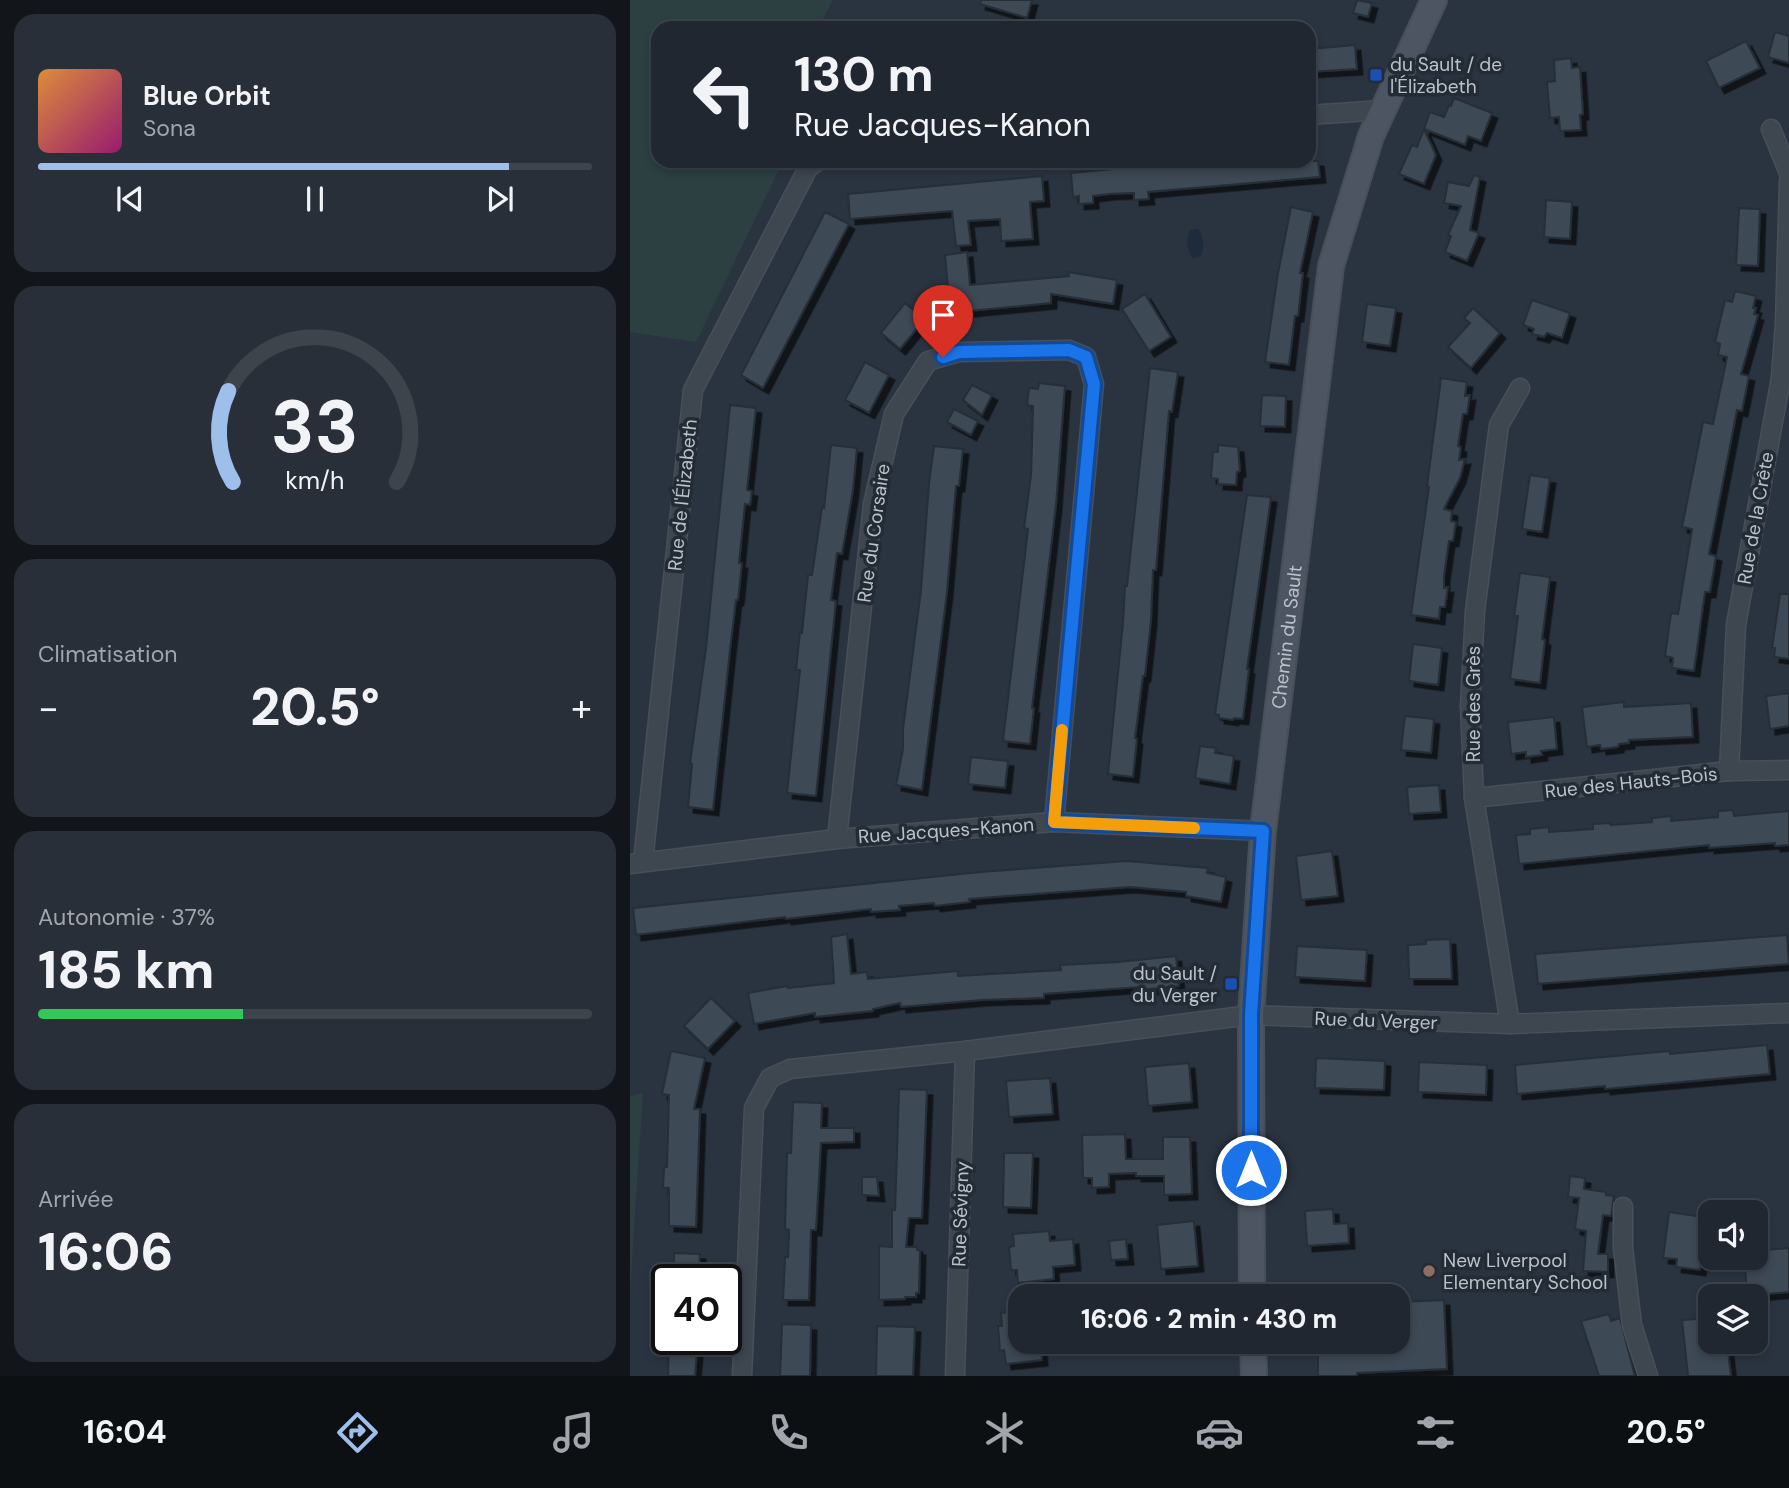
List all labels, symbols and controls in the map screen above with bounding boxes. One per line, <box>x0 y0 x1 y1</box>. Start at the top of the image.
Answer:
text: 130 m <box>794 42 934 106</box>
icon: left <box>679 49 770 140</box>
place label: du Sault / de l'Élizabeth <box>1390 52 1502 99</box>
marker: du Sault / de l'Élizabeth <box>1368 67 1384 83</box>
text: Blue Orbit <box>143 79 271 113</box>
text: Rue Jacques-Kanon <box>794 104 1091 146</box>
text: Sona <box>143 113 196 143</box>
icon: previous <box>111 180 149 218</box>
icon: pause <box>296 180 334 218</box>
icon: next <box>481 180 519 218</box>
pin <box>913 285 973 357</box>
icon: arrive <box>924 296 962 334</box>
text: 33 <box>271 380 359 475</box>
street label: Rue de l'Élizabeth <box>662 418 703 572</box>
street label: Rue de la Crête <box>1732 450 1779 586</box>
street label: Rue du Corsaire <box>851 462 896 604</box>
text: km/h <box>285 463 345 496</box>
street label: Chemin du Sault <box>1266 564 1308 710</box>
text: Climatisation <box>38 639 177 669</box>
street label: Rue des Grès <box>1461 646 1486 762</box>
text: 20.5° <box>250 673 380 741</box>
text: − <box>38 683 59 733</box>
text: + <box>571 683 592 733</box>
street label: Rue des Hauts-Bois <box>1543 761 1719 804</box>
street label: Rue Jacques-Kanon <box>857 812 1035 849</box>
text: Autonomie · 37% <box>38 902 215 932</box>
text: 185 km <box>38 936 214 1004</box>
place label: du Sault / du Verger <box>1132 961 1217 1008</box>
marker: du Sault / du Verger <box>1223 976 1239 992</box>
street label: Rue du Verger <box>1314 1006 1438 1035</box>
position arrow <box>1214 1133 1288 1207</box>
street label: Rue Sévigny <box>946 1160 975 1267</box>
text: Arrivée <box>38 1184 114 1214</box>
map controls <box>1698 1200 1768 1354</box>
button: sound <box>1698 1200 1768 1270</box>
text: 16:06 <box>38 1218 173 1286</box>
place label: New Liverpool Elementary School <box>1443 1248 1607 1295</box>
marker: New Liverpool Elementary School <box>1421 1263 1437 1279</box>
speed limit sign: 40 <box>651 1264 742 1355</box>
button: layers <box>1698 1284 1768 1354</box>
text: 16:06 · 2 min · 430 m <box>1081 1302 1337 1336</box>
icon: directions <box>333 1408 382 1457</box>
icon: music <box>549 1408 598 1457</box>
icon: phone <box>764 1408 813 1457</box>
icon: climate <box>980 1408 1029 1457</box>
icon: car <box>1195 1408 1244 1457</box>
icon: filters <box>1411 1408 1460 1457</box>
text: 16:04 <box>83 1411 167 1453</box>
text: 20.5° <box>1627 1411 1706 1453</box>

